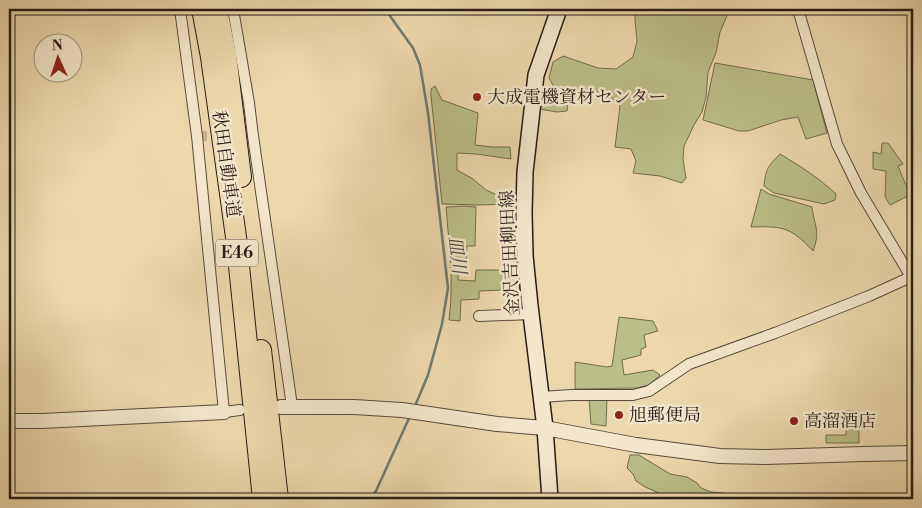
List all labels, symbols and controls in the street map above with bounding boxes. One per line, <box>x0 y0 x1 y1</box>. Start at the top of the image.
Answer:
north arrow <box>32 32 82 82</box>
text: N <box>51 37 63 55</box>
place label: 大成電機資材センター <box>487 86 666 109</box>
marker: 大成電機資材センター <box>471 91 483 103</box>
street label: 秋田自動車道 <box>207 109 245 219</box>
street label: 金沢吉田柳田線 <box>495 189 525 317</box>
water label: 皿川 <box>443 235 471 277</box>
road number: E46 <box>216 240 258 266</box>
place label: 旭郵便局 <box>629 404 701 427</box>
marker: 旭郵便局 <box>613 409 625 421</box>
place label: 高溜酒店 <box>804 410 876 433</box>
marker: 高溜酒店 <box>788 415 800 427</box>

